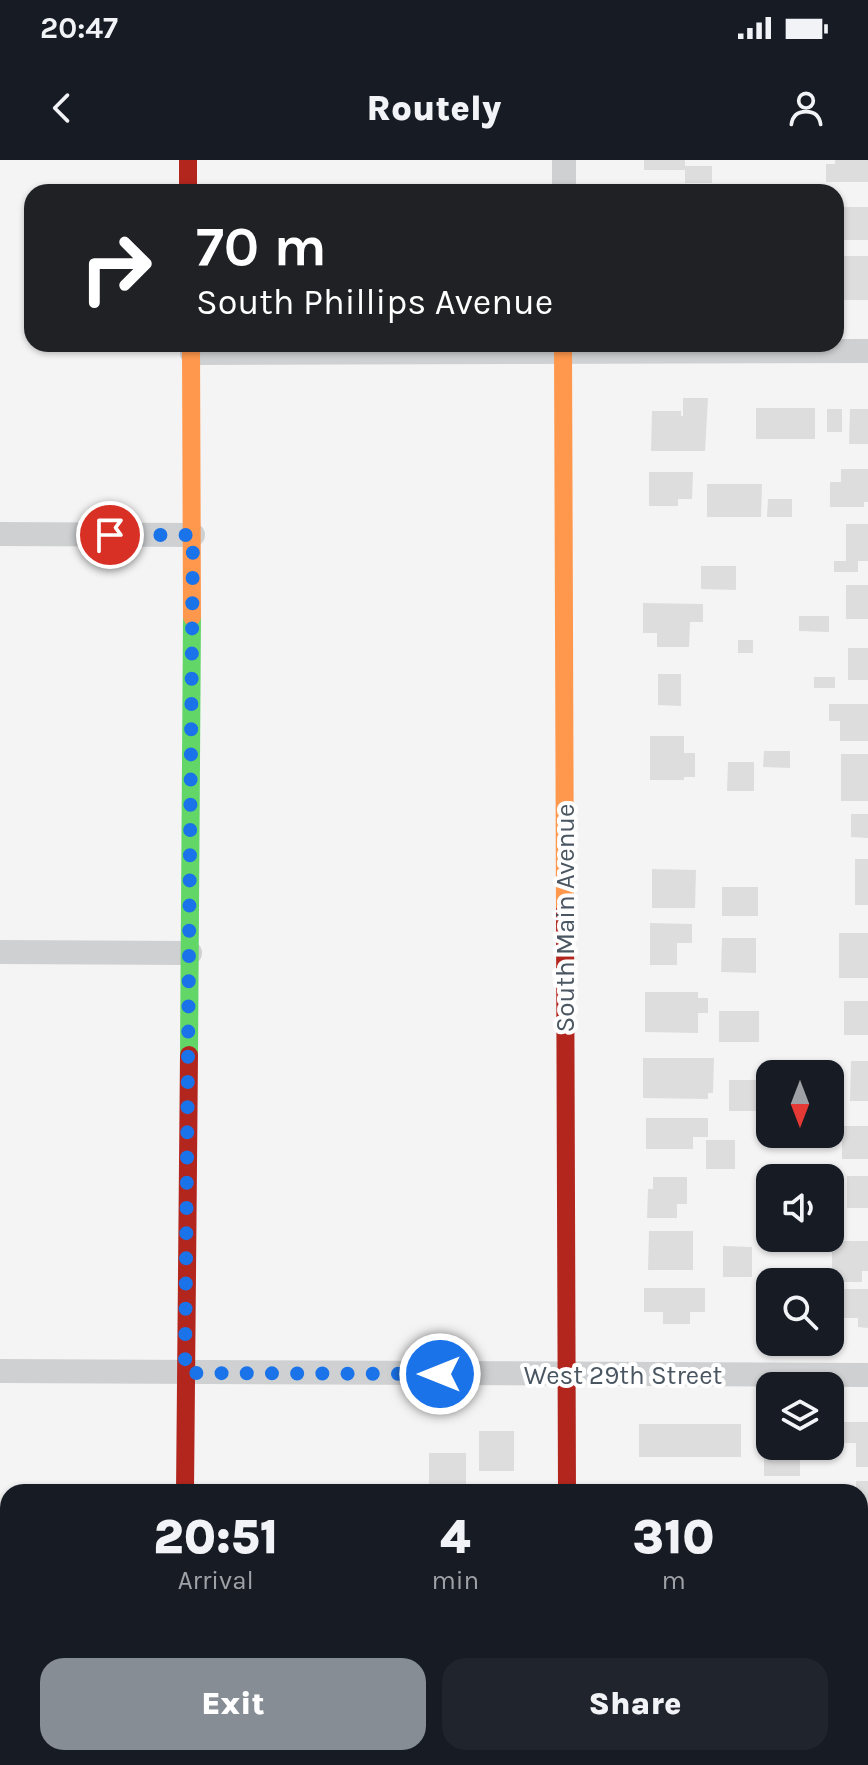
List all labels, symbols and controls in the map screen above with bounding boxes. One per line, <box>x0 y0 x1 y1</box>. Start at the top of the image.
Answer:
text: 20:47 <box>40 10 118 46</box>
icon: back <box>40 86 84 130</box>
icon: person <box>784 86 828 130</box>
text: Routely <box>367 87 501 129</box>
text: 70 m <box>196 214 327 279</box>
icon: right <box>64 216 168 320</box>
text: South Phillips Avenue <box>196 281 553 323</box>
pin <box>76 501 144 569</box>
icon: arrive <box>88 513 132 557</box>
street label: South Main Avenue <box>550 804 581 1032</box>
north arrow <box>756 1060 844 1148</box>
map controls <box>756 1060 844 1460</box>
button: sound <box>756 1164 844 1252</box>
button: search <box>756 1268 844 1356</box>
position arrow <box>398 1332 482 1416</box>
street label: West 29th Street <box>524 1360 722 1391</box>
button: layers <box>756 1372 844 1460</box>
text: 20:51 <box>153 1509 278 1565</box>
text: 4 <box>440 1509 471 1565</box>
text: 310 <box>632 1509 715 1565</box>
text: Arrival <box>178 1565 254 1596</box>
text: min <box>431 1565 479 1596</box>
text: m <box>661 1565 686 1596</box>
button: Exit <box>40 1658 426 1750</box>
button: Share <box>442 1658 828 1750</box>

